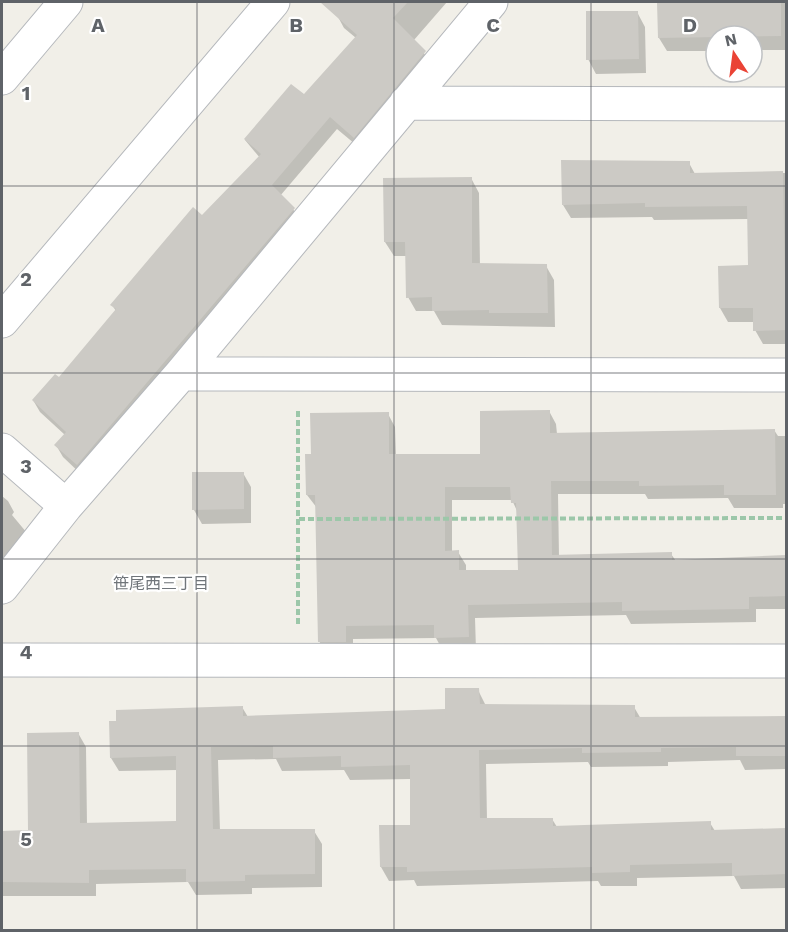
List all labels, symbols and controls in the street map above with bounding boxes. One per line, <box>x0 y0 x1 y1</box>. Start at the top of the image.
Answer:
text: A <box>91 13 105 37</box>
text: B <box>289 13 303 37</box>
text: C <box>486 13 500 37</box>
text: D <box>683 13 697 37</box>
north arrow <box>704 24 764 84</box>
text: N <box>723 29 739 50</box>
text: 1 <box>22 81 30 105</box>
text: 2 <box>20 267 32 291</box>
text: 3 <box>20 454 32 478</box>
district label: 笹尾西三丁目 <box>113 574 209 593</box>
text: 4 <box>20 640 33 664</box>
text: 5 <box>20 827 32 851</box>

